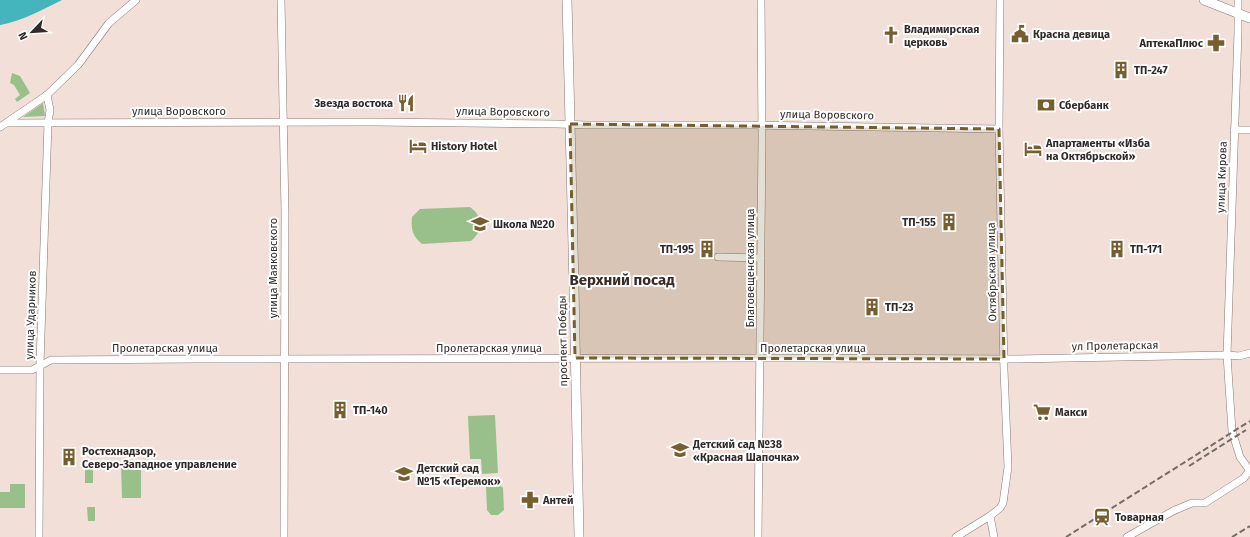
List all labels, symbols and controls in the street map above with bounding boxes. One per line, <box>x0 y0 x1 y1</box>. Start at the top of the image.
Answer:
north arrow <box>12 12 52 52</box>
place label: Владимирская церковь <box>904 23 979 49</box>
public building icon: Красна девица <box>1010 24 1030 44</box>
church icon: Владимирская церковь <box>881 25 901 45</box>
place label: Красна девица <box>1033 28 1110 41</box>
text: N <box>16 30 31 42</box>
pharmacy icon: АптекаПлюс <box>1206 33 1226 53</box>
place label: АптекаПлюс <box>1138 37 1204 50</box>
building icon: ТП-247 <box>1111 60 1131 80</box>
place label: ТП-247 <box>1134 64 1168 77</box>
restaurant icon: Звезда востока <box>396 93 416 113</box>
bank icon: Сбербанк <box>1036 95 1056 115</box>
place label: Звезда востока <box>313 97 393 110</box>
place label: Сбербанк <box>1059 99 1110 112</box>
street label: улица Воровского <box>132 105 226 118</box>
street label: улица Воровского <box>456 105 550 119</box>
street label: улица Воровского <box>780 108 874 122</box>
hotel icon: History Hotel <box>408 136 428 156</box>
place label: Апартаменты «Изба на Октябрьской» <box>1045 137 1150 163</box>
hotel icon: Апартаменты «Изба на Октябрьской» <box>1023 139 1043 159</box>
place label: History Hotel <box>431 140 498 153</box>
street label: улица Кирова <box>1214 141 1230 213</box>
street label: Благовещенская улица <box>744 208 757 328</box>
building icon: ТП-155 <box>939 212 959 232</box>
school or university icon: Школа №20 <box>470 214 490 234</box>
place label: ТП-155 <box>902 216 936 229</box>
street label: улица Маяковского <box>267 218 280 318</box>
place label: Школа №20 <box>493 218 555 231</box>
street label: Октябрьская улица <box>985 222 999 322</box>
building icon: ТП-195 <box>697 239 717 259</box>
building icon: ТП-171 <box>1107 239 1127 259</box>
place label: ТП-195 <box>660 243 694 256</box>
place label: ТП-171 <box>1130 243 1162 256</box>
street label: улица Ударников <box>23 270 39 360</box>
district label: Верхний посад <box>569 271 675 289</box>
street label: проспект Победы <box>556 295 570 387</box>
building icon: ТП-23 <box>862 297 882 317</box>
place label: ТП-23 <box>885 301 914 314</box>
street label: ул Пролетарская <box>1072 339 1158 353</box>
street label: Пролетарская улица <box>112 342 218 355</box>
street label: Пролетарская улица <box>436 342 542 355</box>
street label: Пролетарская улица <box>760 342 866 355</box>
building icon: ТП-140 <box>330 400 350 420</box>
supermarket icon: Макси <box>1032 402 1052 422</box>
place label: ТП-140 <box>353 404 388 417</box>
place label: Макси <box>1055 406 1087 419</box>
place label: Детский сад №38 «Красная Шапочка» <box>692 438 800 464</box>
school or university icon: Детский сад №38 «Красная Шапочка» <box>670 440 690 460</box>
place label: Ростехнадзор, Северо-Западное управление <box>82 445 237 471</box>
building icon: Ростехнадзор, Северо-Западное управление <box>59 447 79 467</box>
place label: Детский сад №15 «Теремок» <box>416 462 501 488</box>
school or university icon: Детский сад №15 «Теремок» <box>394 464 414 484</box>
pharmacy icon: Антей <box>520 490 540 510</box>
place label: Антей <box>542 494 573 507</box>
station icon: Товарная <box>1092 507 1112 527</box>
place label: Товарная <box>1115 511 1164 524</box>

